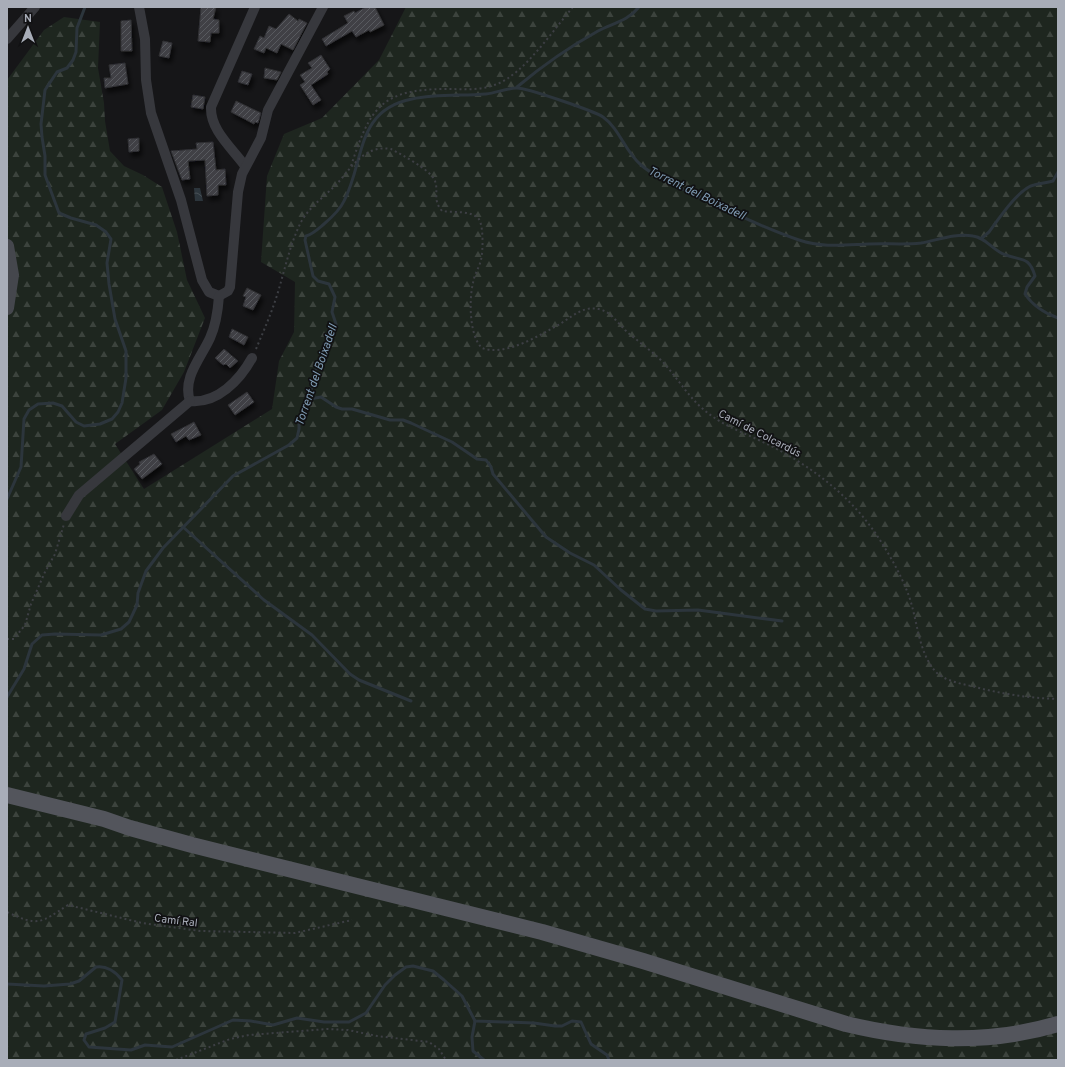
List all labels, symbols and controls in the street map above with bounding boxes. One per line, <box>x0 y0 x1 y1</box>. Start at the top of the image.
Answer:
north arrow <box>8 8 48 48</box>
text: N <box>24 12 32 26</box>
water label: Torrent del Boixadell <box>645 163 749 225</box>
water label: Torrent del Boixadell <box>292 321 342 428</box>
street label: Camí de Colcardús <box>716 407 803 461</box>
street label: Camí Ral <box>153 911 198 931</box>

